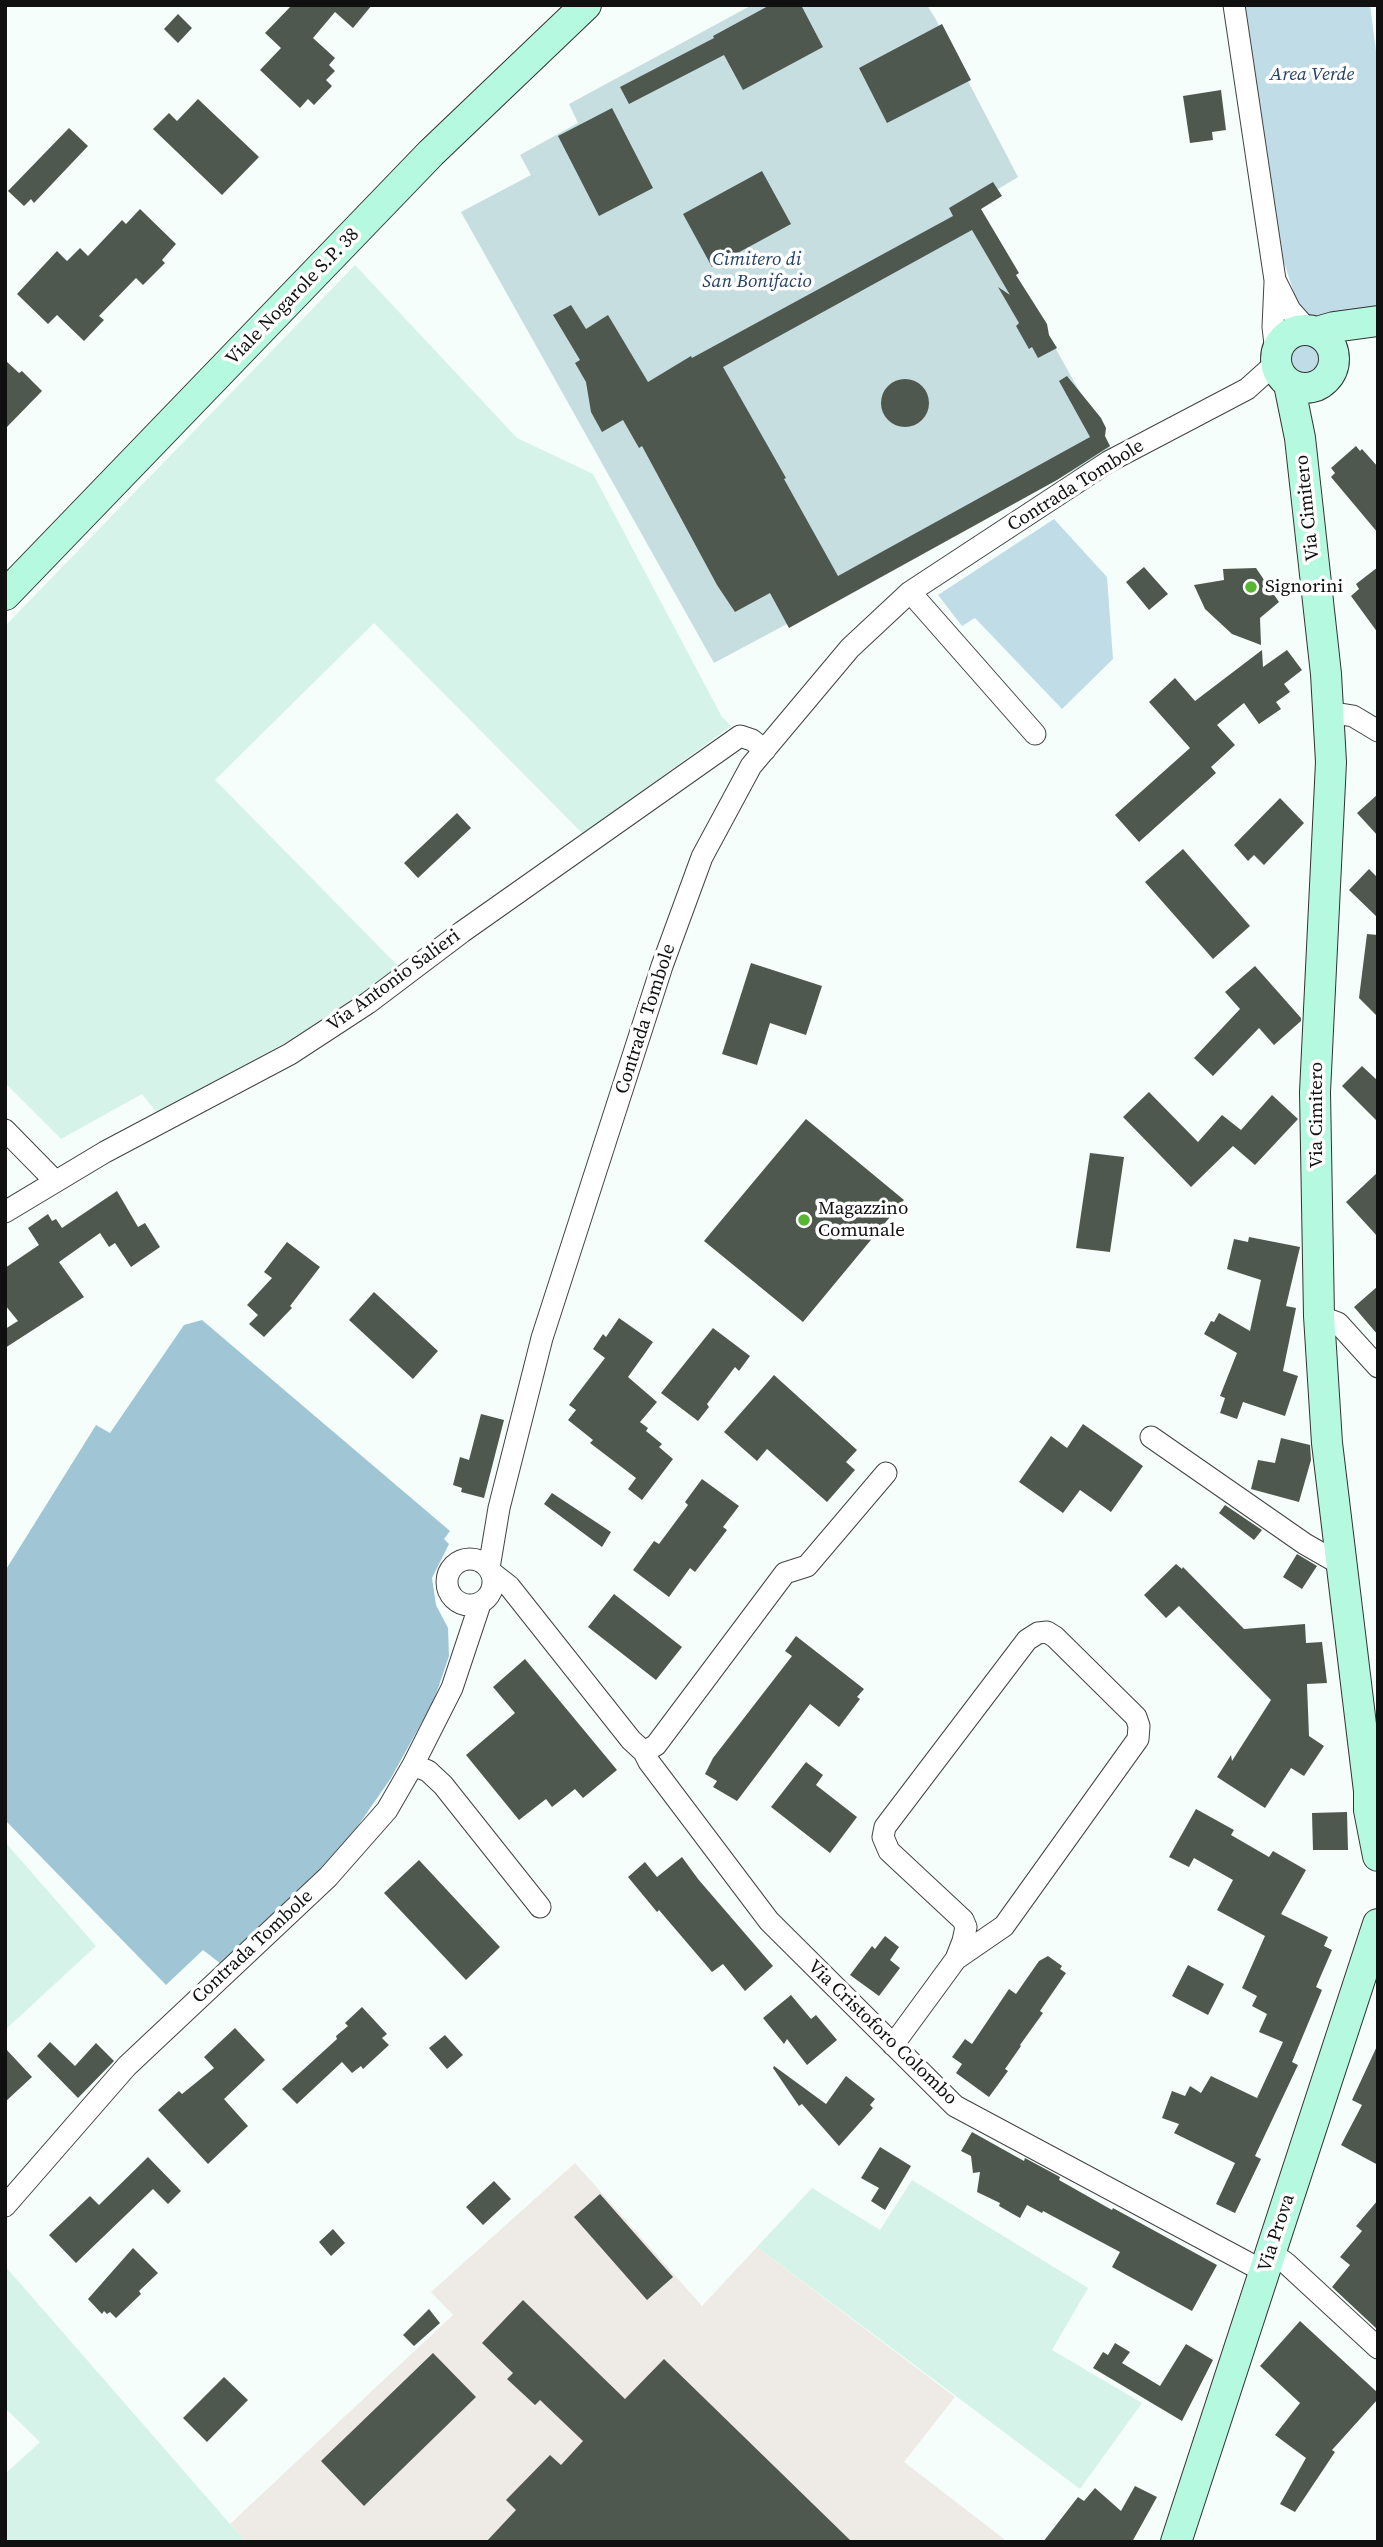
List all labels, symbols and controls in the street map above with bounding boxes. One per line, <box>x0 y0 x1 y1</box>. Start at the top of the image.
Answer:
park label: Area Verde <box>1270 64 1354 86</box>
street label: Viale Nogarole S.P. 38 <box>222 224 364 370</box>
park label: Cimitero di San Bonifacio <box>702 249 812 293</box>
street label: Contrada Tombole <box>1004 435 1148 537</box>
street label: Via Cimitero <box>1291 454 1325 562</box>
place label: Signorini <box>1265 576 1343 598</box>
marker: Signorini <box>1243 579 1259 595</box>
street label: Via Antonio Salieri <box>323 925 465 1037</box>
street label: Contrada Tombole <box>611 941 681 1097</box>
street label: Via Cimitero <box>1306 1062 1328 1168</box>
place label: Magazzino Comunale <box>818 1198 908 1242</box>
marker: Magazzino Comunale <box>796 1212 812 1228</box>
street label: Contrada Tombole <box>188 1885 318 2009</box>
street label: Via Cristoforo Colombo <box>803 1956 961 2110</box>
street label: Via Prova <box>1254 2191 1300 2275</box>

